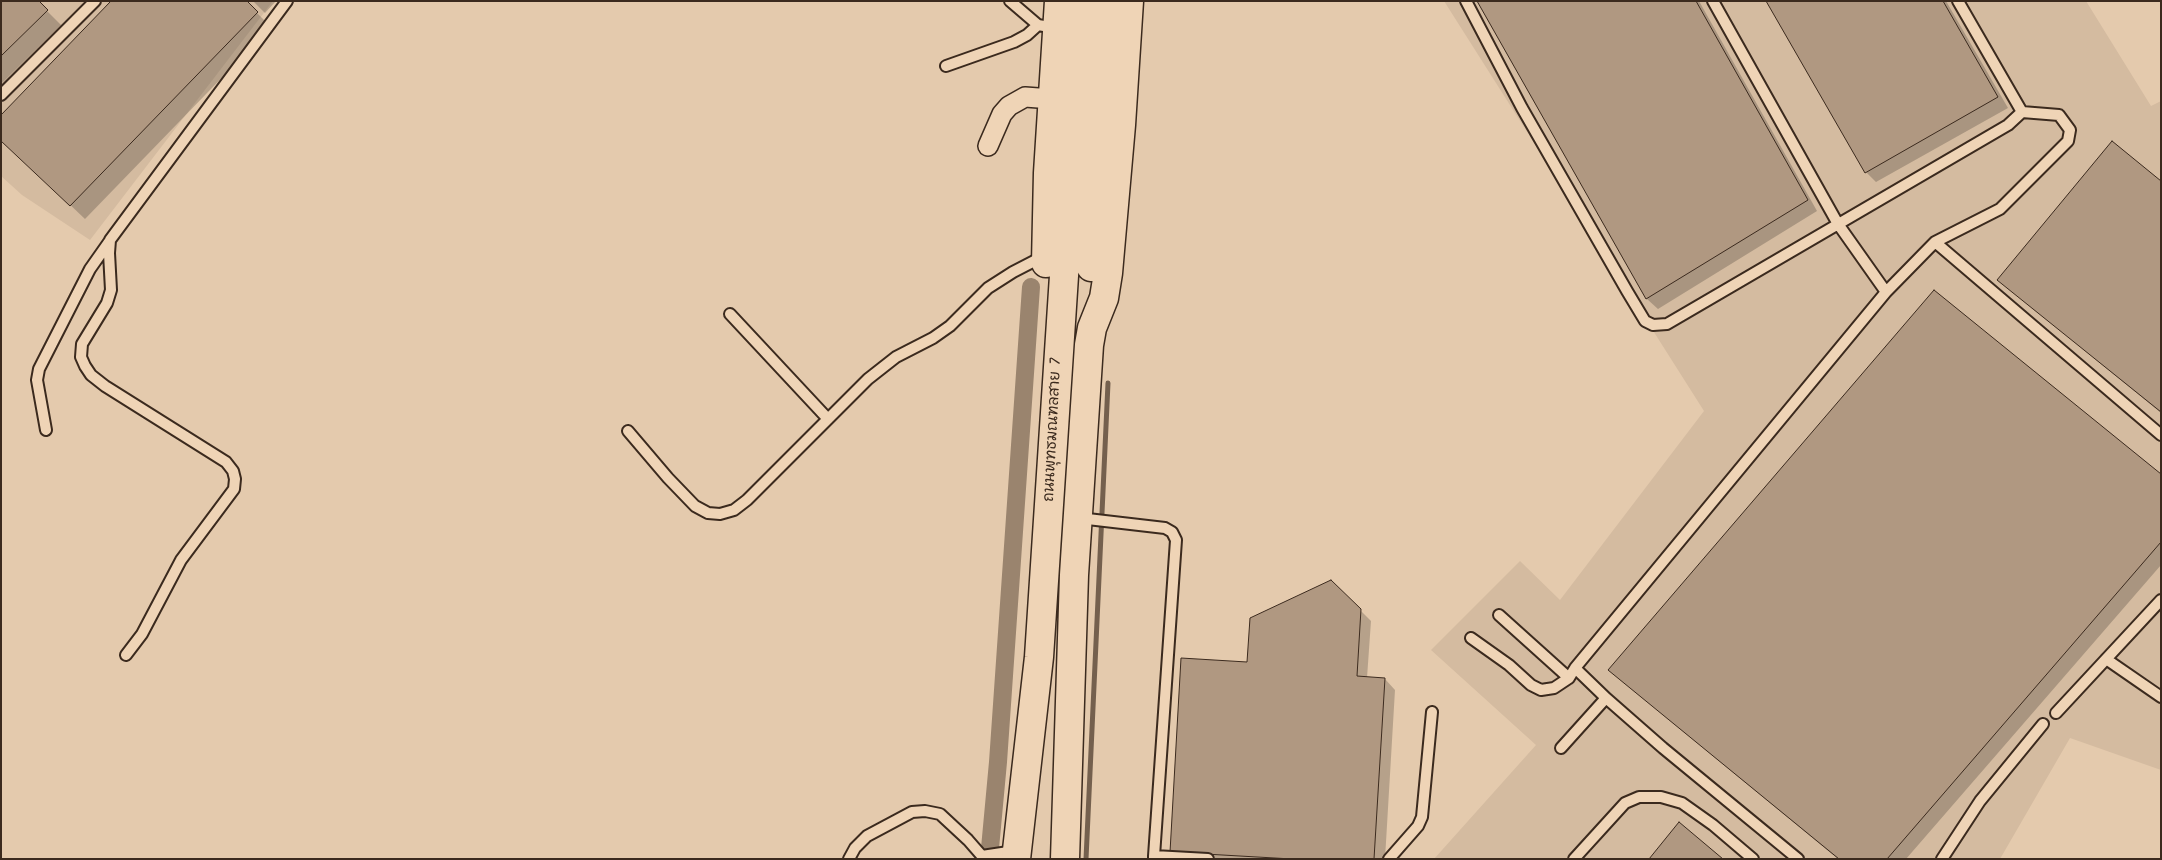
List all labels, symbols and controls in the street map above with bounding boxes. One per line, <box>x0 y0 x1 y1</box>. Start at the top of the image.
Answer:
street label: ถนนพุทธมณฑลสาย 7 <box>1041 358 1067 502</box>

